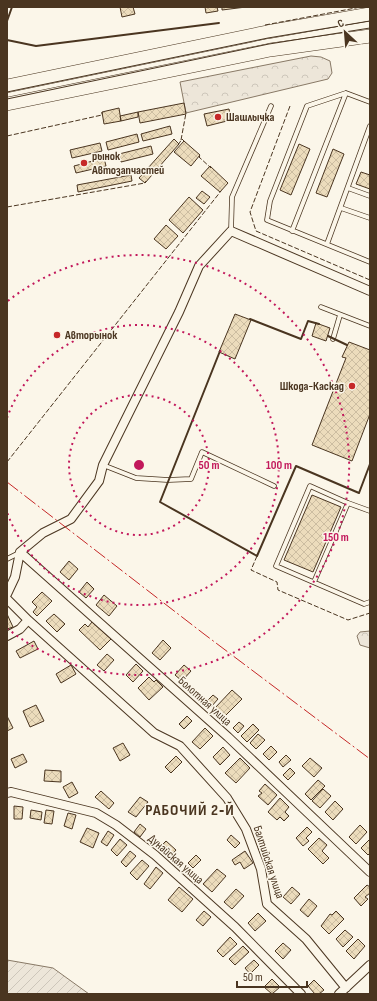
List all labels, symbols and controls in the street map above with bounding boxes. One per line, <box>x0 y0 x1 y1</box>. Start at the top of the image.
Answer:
north arrow <box>325 12 365 52</box>
text: С <box>335 16 347 31</box>
place label: Шашлычка <box>226 110 275 125</box>
marker: Шашлычка <box>213 112 223 122</box>
place label: рынок Автозапчастей <box>91 149 164 178</box>
marker: рынок Автозапчастей <box>79 158 89 168</box>
place label: Авторынок <box>64 328 118 343</box>
marker: Авторынок <box>52 330 62 340</box>
place label: Шкода-Каскад <box>280 379 344 394</box>
marker: Шкода-Каскад <box>347 381 357 391</box>
centre of rings <box>132 458 146 472</box>
text: 50 m <box>199 458 219 473</box>
text: 100 m <box>266 458 292 473</box>
text: 150 m <box>323 530 349 545</box>
street label: Болотная улица <box>175 673 235 730</box>
district label: РАБОЧИЙ 2‑Й <box>145 801 235 820</box>
street label: Балтийская улица <box>250 824 287 901</box>
street label: Дунайская улица <box>145 831 207 888</box>
scale bar <box>237 963 307 989</box>
text: 50 m <box>243 970 263 985</box>

